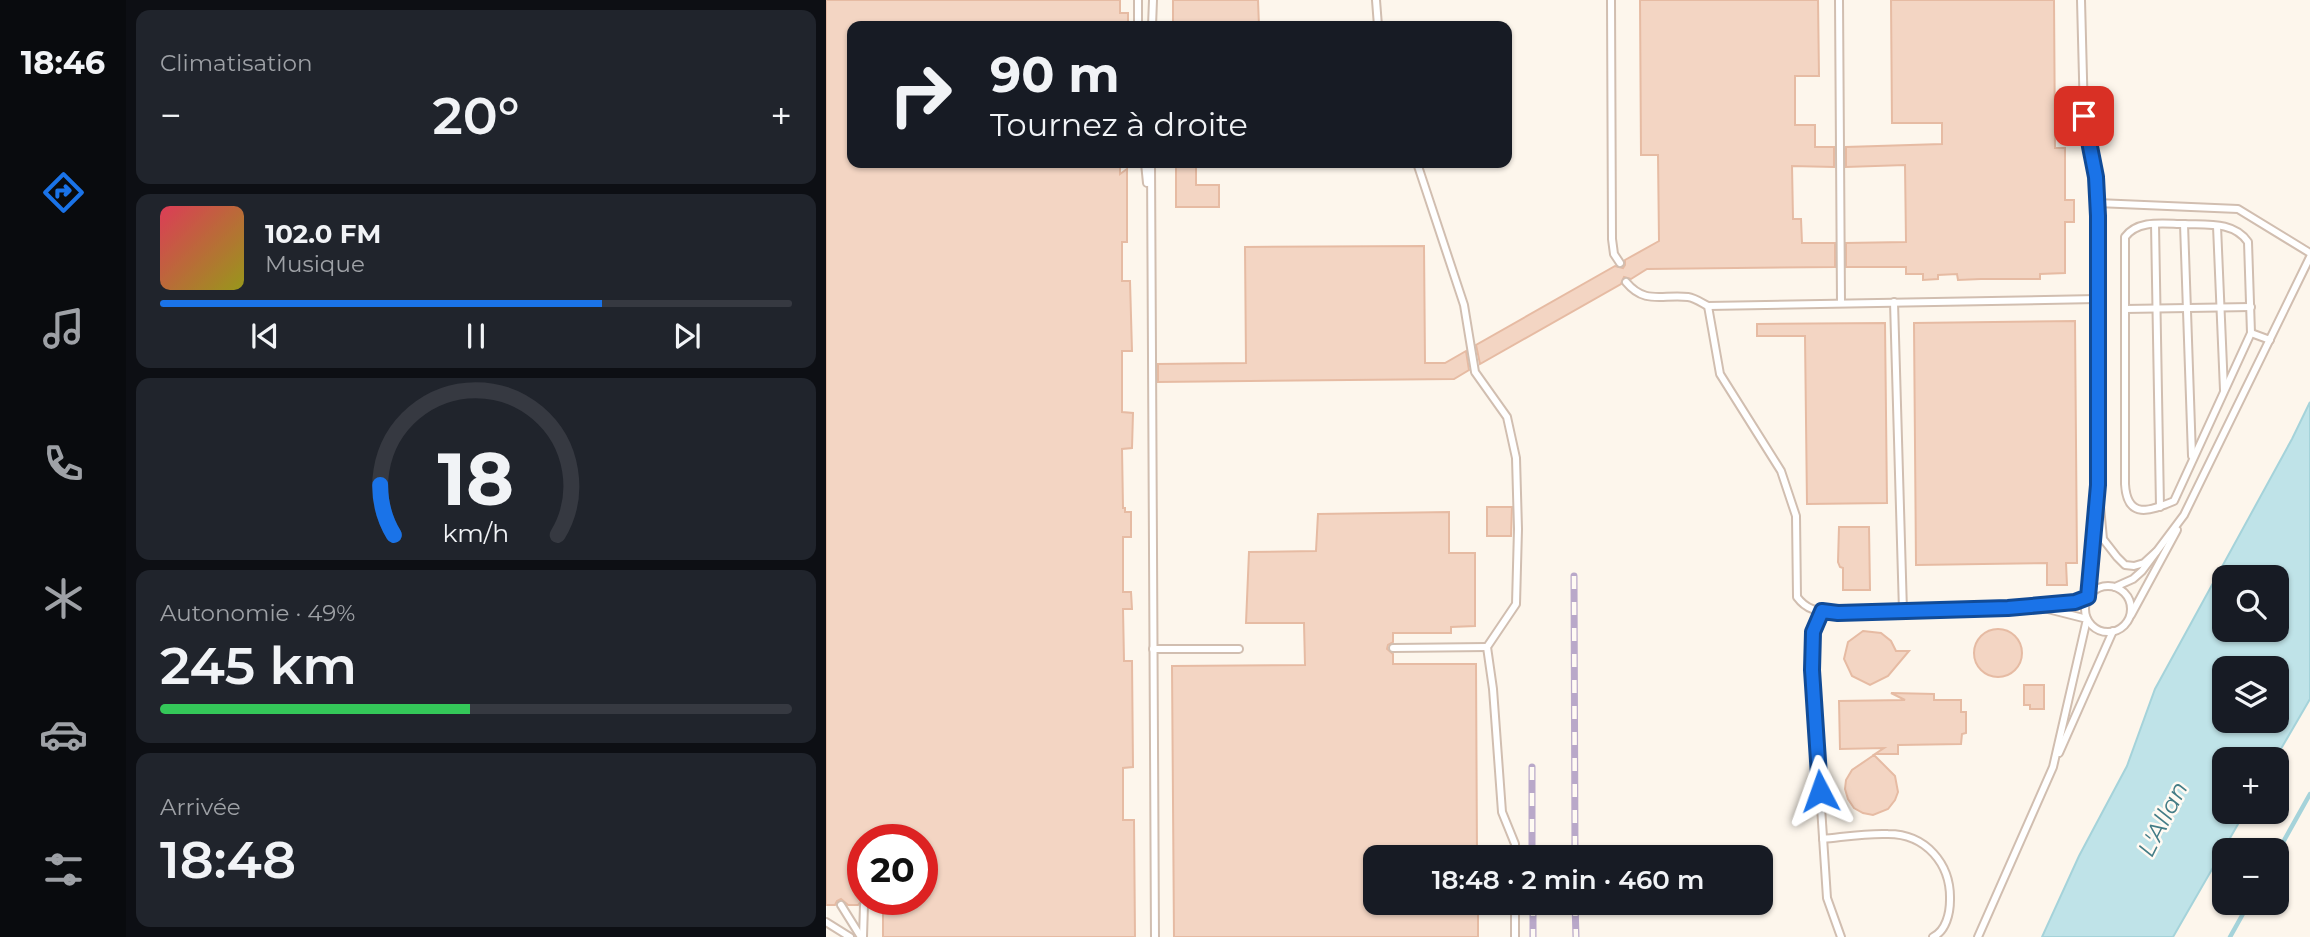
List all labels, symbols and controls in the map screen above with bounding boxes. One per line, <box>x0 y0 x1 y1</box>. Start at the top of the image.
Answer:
text: 18:46 <box>21 43 105 82</box>
text: 90 m <box>990 45 1120 104</box>
text: Climatisation <box>160 49 312 77</box>
icon: right <box>875 49 966 140</box>
text: 20° <box>432 84 520 147</box>
pin <box>2054 86 2114 146</box>
text: − <box>160 92 182 139</box>
text: + <box>770 92 792 139</box>
icon: arrive <box>2065 97 2103 135</box>
text: Tournez à droite <box>990 105 1248 144</box>
icon: directions <box>39 168 88 217</box>
text: 102.0 FM <box>265 218 381 250</box>
text: Musique <box>265 250 365 278</box>
icon: music <box>39 304 88 353</box>
icon: previous <box>246 317 284 355</box>
icon: pause <box>457 317 495 355</box>
icon: next <box>668 317 706 355</box>
text: 18 <box>438 435 514 523</box>
icon: phone <box>39 439 88 488</box>
text: km/h <box>443 517 509 547</box>
map controls <box>2212 565 2289 915</box>
button: search <box>2212 565 2289 642</box>
icon: climate <box>39 574 88 623</box>
text: Autonomie · 49% <box>160 599 355 627</box>
text: 245 km <box>160 634 357 697</box>
button: layers <box>2212 656 2289 733</box>
icon: car <box>39 710 88 759</box>
button: + <box>2212 747 2289 824</box>
position arrow <box>1783 754 1857 828</box>
water label: L'Allan <box>2131 776 2194 861</box>
text: Arrivée <box>160 793 241 821</box>
speed limit sign: 20 <box>847 824 938 915</box>
text: 18:48 <box>160 828 296 891</box>
button: − <box>2212 838 2289 915</box>
icon: filters <box>39 845 88 894</box>
text: 18:48 · 2 min · 460 m <box>1432 864 1704 896</box>

